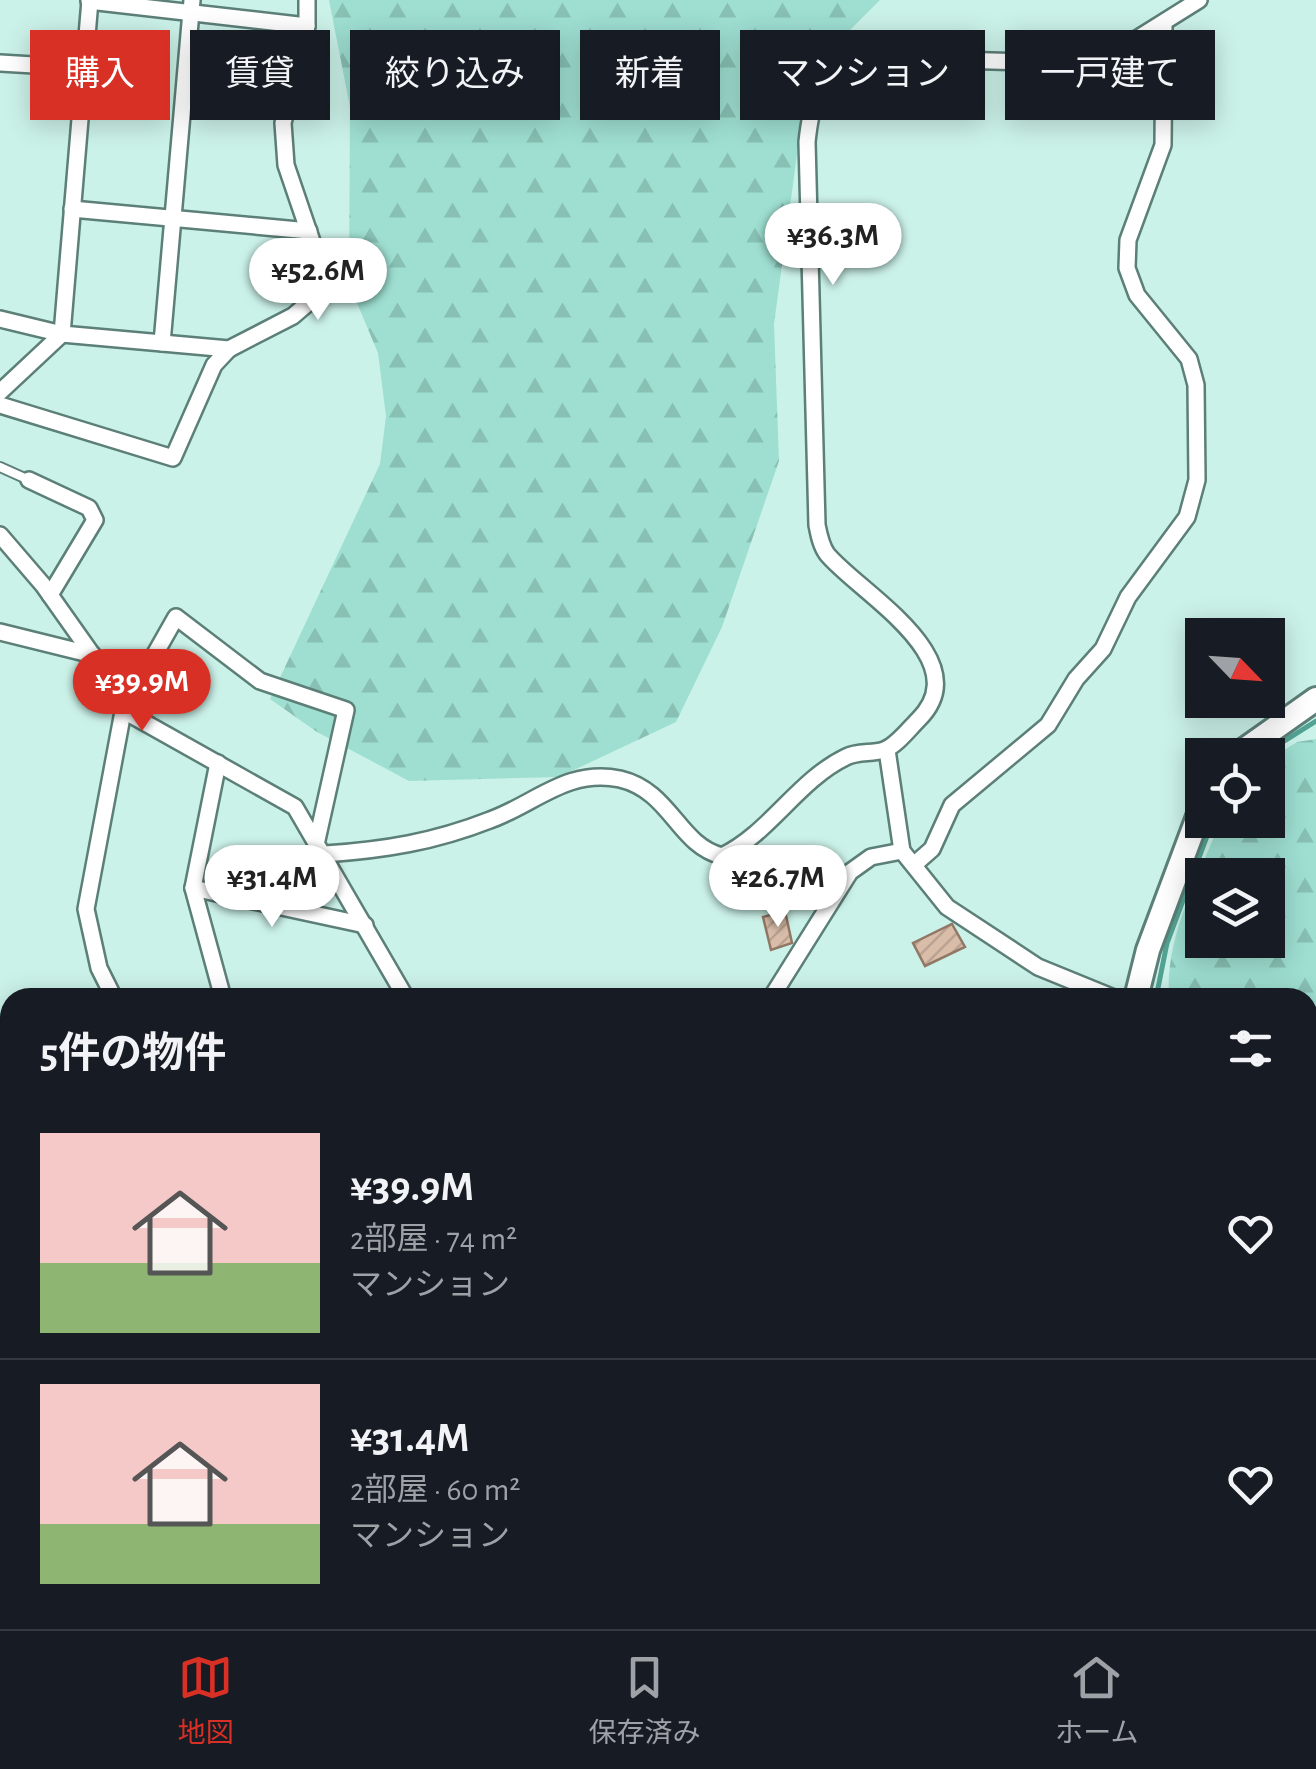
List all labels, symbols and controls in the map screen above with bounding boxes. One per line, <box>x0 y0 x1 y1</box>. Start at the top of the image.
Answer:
chip: 購入 <box>30 30 170 120</box>
chip: 賃貸 <box>190 30 330 120</box>
chip: 絞り込み <box>350 30 560 120</box>
chip: 新着 <box>580 30 720 120</box>
chip: マンション <box>740 30 985 120</box>
chip: 一戸建て <box>1005 30 1215 120</box>
pin: ¥36.3M <box>752 203 914 288</box>
text: ¥36.3M <box>787 219 879 251</box>
pin: ¥52.6M <box>237 238 399 323</box>
text: ¥52.6M <box>271 254 365 286</box>
north arrow <box>1185 618 1285 718</box>
map controls <box>1185 618 1285 958</box>
pin: ¥39.9M <box>61 649 223 734</box>
text: ¥39.9M <box>95 665 189 697</box>
button: locate <box>1185 738 1285 838</box>
pin: ¥31.4M <box>191 845 353 930</box>
pin: ¥26.7M <box>697 845 859 930</box>
button: layers <box>1185 858 1285 958</box>
text: ¥31.4M <box>226 861 318 893</box>
text: ¥26.7M <box>731 861 825 893</box>
icon: filters <box>1223 1021 1278 1076</box>
text: 5件の物件 <box>40 1033 226 1075</box>
text: ¥39.9M <box>350 1166 474 1208</box>
icon: home <box>120 1173 240 1293</box>
icon: heart <box>1223 1206 1278 1261</box>
text: 2部屋 · 74 m² <box>350 1223 517 1255</box>
text: マンション <box>350 1269 510 1301</box>
text: ¥31.4M <box>350 1417 470 1459</box>
icon: home <box>120 1424 240 1544</box>
icon: heart <box>1223 1457 1278 1512</box>
text: 2部屋 · 60 m² <box>350 1474 520 1506</box>
text: マンション <box>350 1520 510 1552</box>
tab: 地図 <box>177 1650 233 1751</box>
tab: 保存済み <box>588 1650 700 1751</box>
tab: ホーム <box>1055 1650 1139 1751</box>

